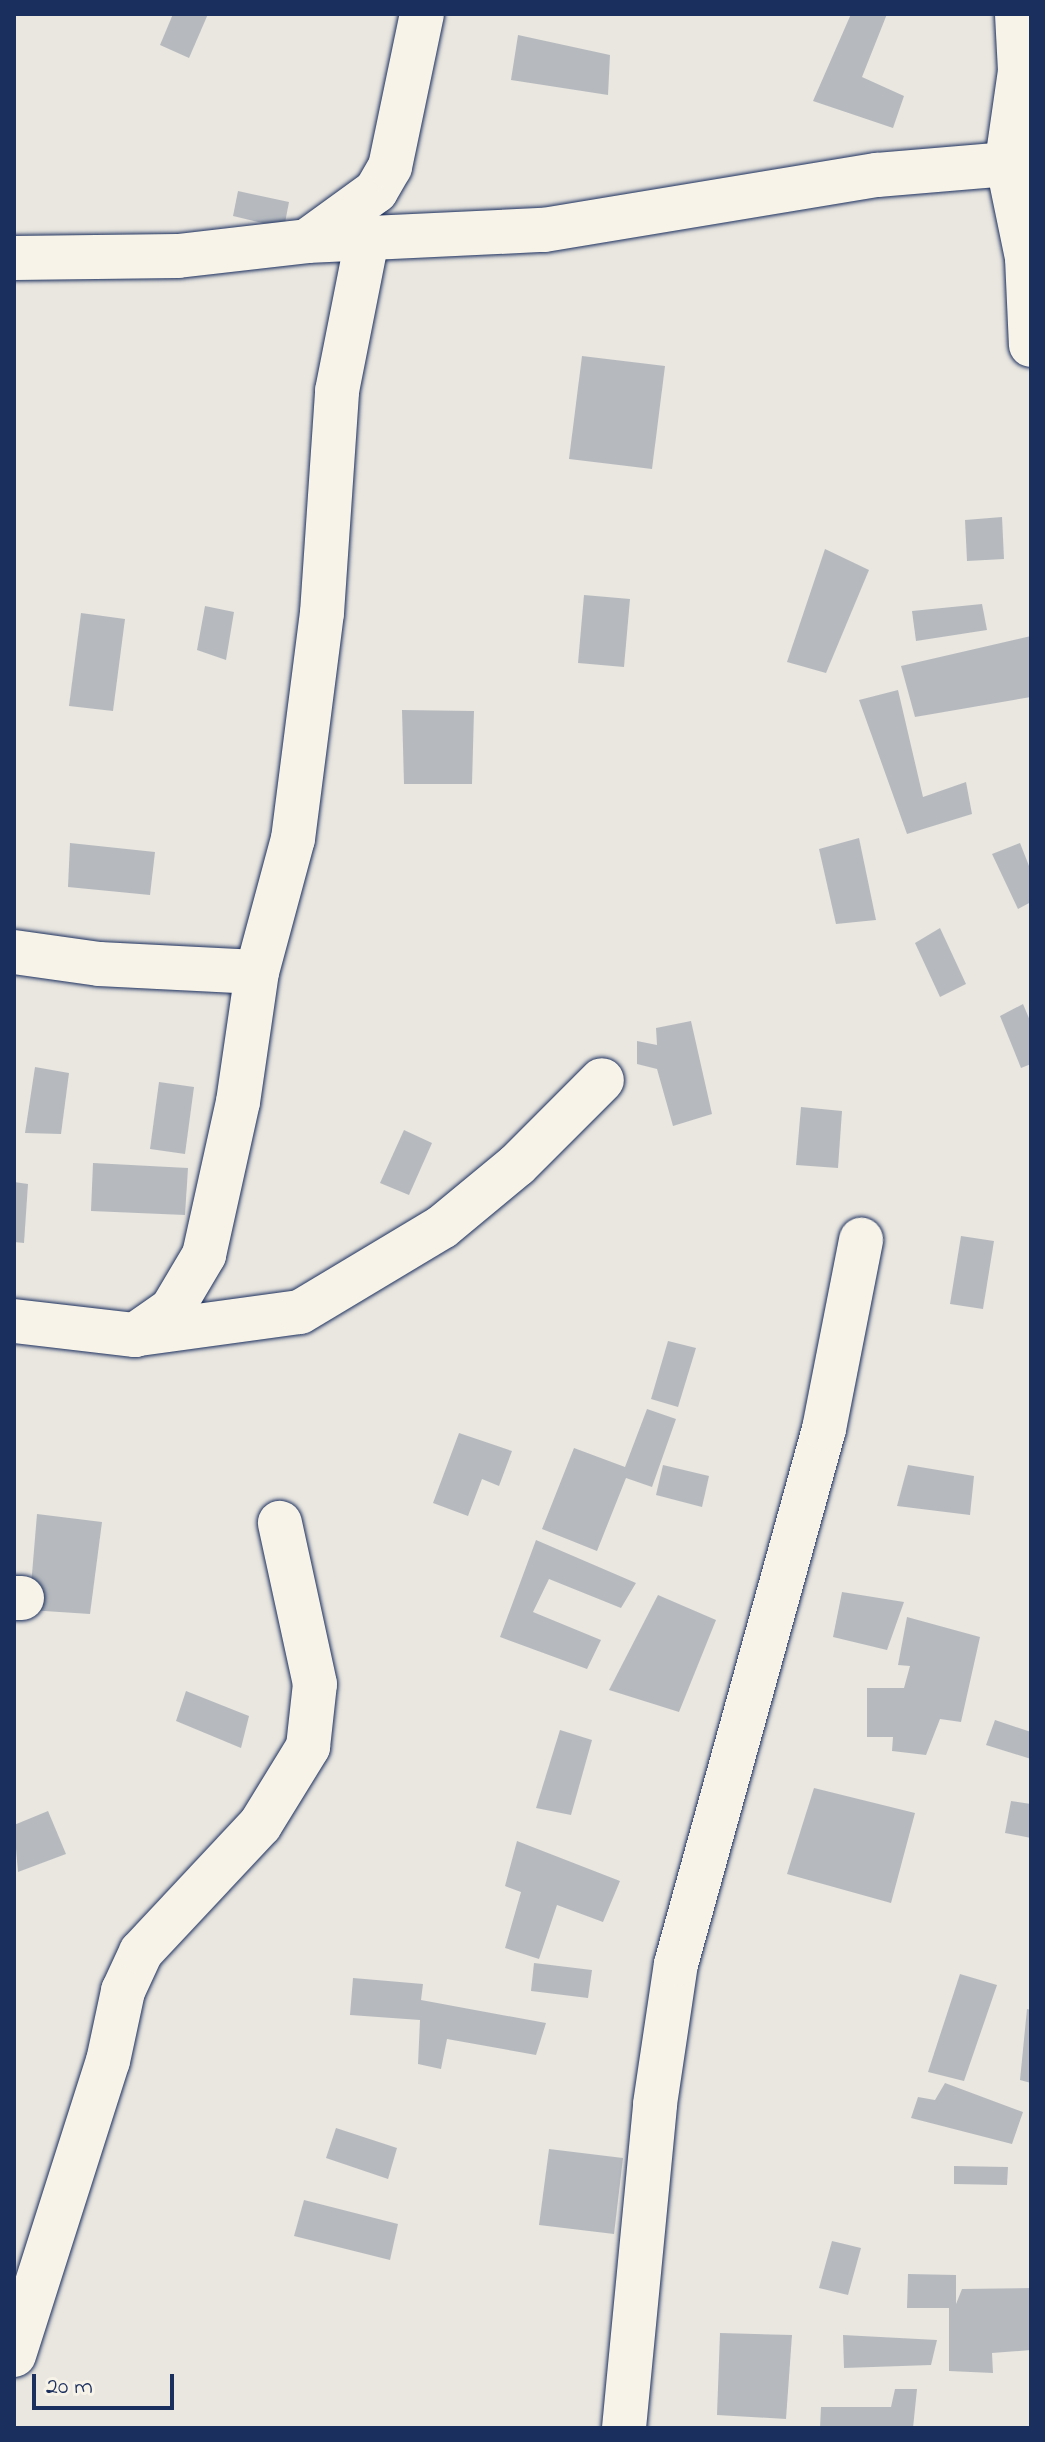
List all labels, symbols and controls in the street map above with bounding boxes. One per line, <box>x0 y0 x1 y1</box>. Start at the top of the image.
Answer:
scale bar <box>36 2358 178 2408</box>
text: 20 m <box>46 2370 93 2405</box>

